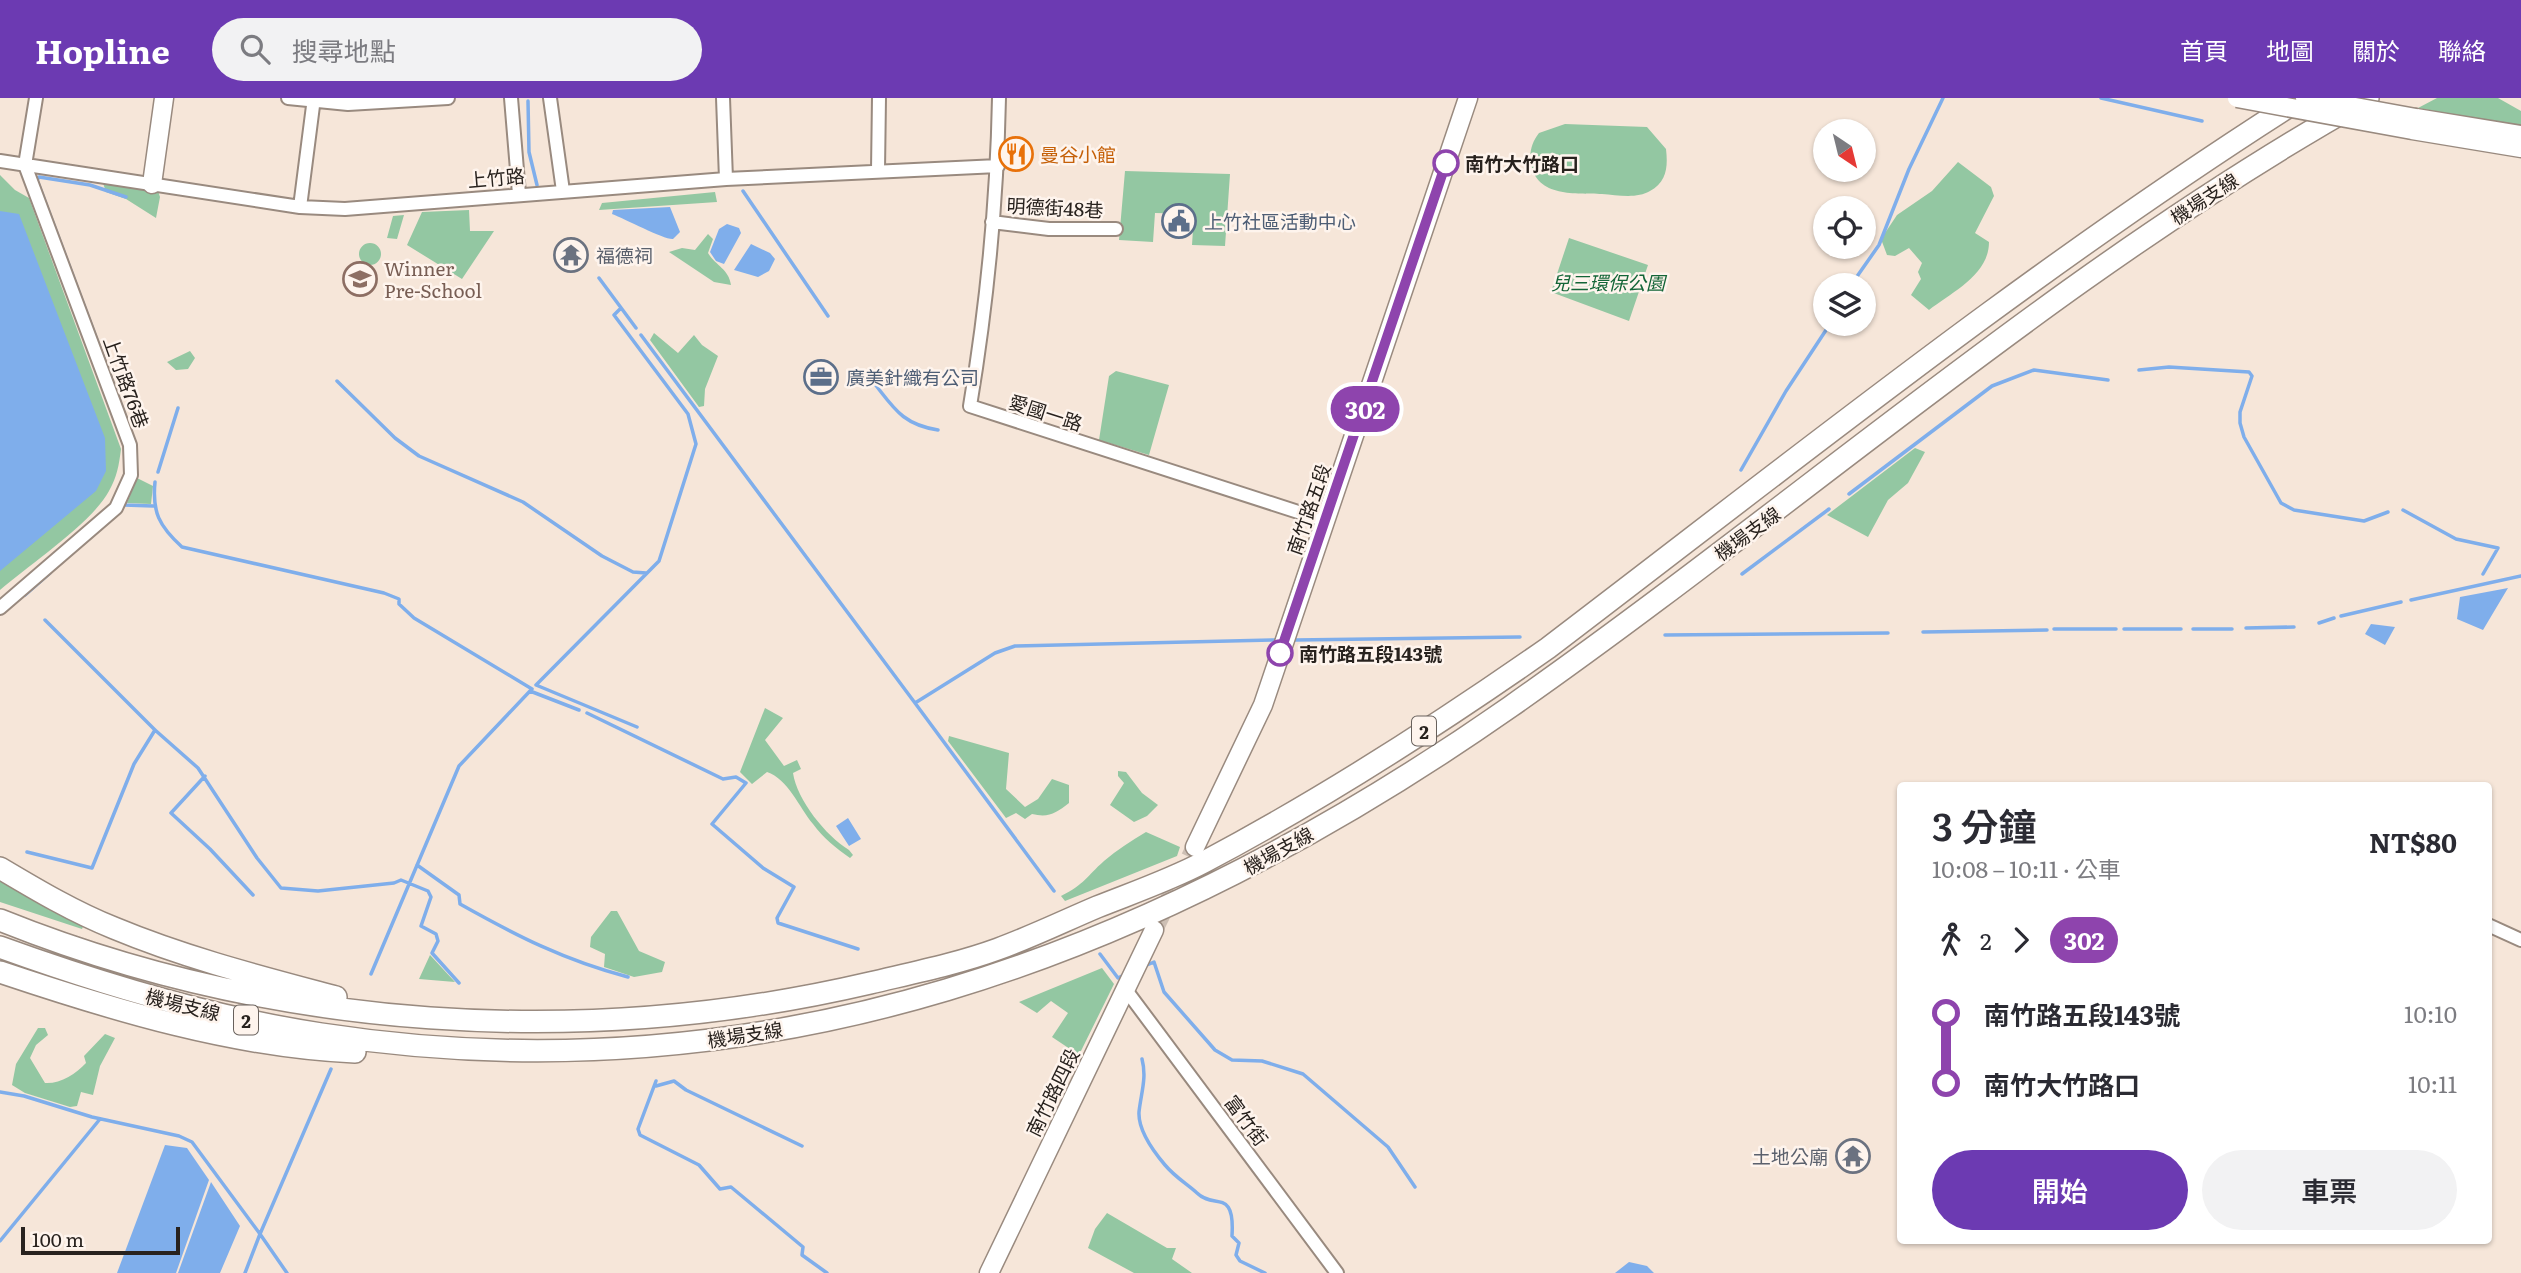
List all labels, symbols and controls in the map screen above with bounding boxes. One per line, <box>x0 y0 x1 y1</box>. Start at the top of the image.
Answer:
search box <box>212 18 702 81</box>
text: Hopline <box>35 25 170 74</box>
icon: search <box>236 30 274 68</box>
text: 搜尋地點 <box>292 30 396 69</box>
text: 首頁 <box>2180 32 2228 67</box>
text: 地圖 <box>2266 32 2314 67</box>
text: 關於 <box>2352 32 2400 67</box>
text: 聯絡 <box>2438 32 2486 67</box>
north arrow <box>1813 119 1876 182</box>
map controls <box>1813 119 1876 336</box>
restaurant icon: 曼谷小館 <box>997 135 1035 173</box>
place label: 曼谷小館 <box>1040 140 1116 168</box>
place label: 南竹大竹路口 <box>1465 149 1579 177</box>
marker: 南竹大竹路口 <box>1433 150 1459 176</box>
street label: 上竹路 <box>466 161 526 193</box>
street label: 機場支線 <box>2164 166 2244 230</box>
street label: 明德街48巷 <box>1006 190 1104 224</box>
button: locate <box>1813 196 1876 259</box>
public building icon: 上竹社區活動中心 <box>1160 202 1198 240</box>
place label: 上竹社區活動中心 <box>1204 207 1356 235</box>
temple icon: 福德祠 <box>552 236 590 274</box>
place label: 福德祠 <box>596 241 653 269</box>
place label: Winner Pre-School <box>384 254 482 304</box>
school or university icon: Winner Pre-School <box>341 260 379 298</box>
park label: 兒三環保公園 <box>1551 268 1668 296</box>
button: layers <box>1813 273 1876 336</box>
street label: 上竹路76巷 <box>97 332 157 432</box>
office icon: 廣美針織有公司 <box>802 358 840 396</box>
place label: 廣美針織有公司 <box>846 363 979 391</box>
line badge: 302 <box>1325 386 1405 432</box>
street label: 愛國一路 <box>1006 387 1086 437</box>
text: 302 <box>1345 391 1385 426</box>
street label: 南竹路五段 <box>1279 460 1337 558</box>
street label: 機場支線 <box>1708 499 1786 567</box>
place label: 南竹路五段143號 <box>1299 639 1442 667</box>
marker: 南竹路五段143號 <box>1267 640 1293 666</box>
road number: 2 <box>1412 716 1436 746</box>
text: 3 分鐘 <box>1932 796 2037 853</box>
street label: 機場支線 <box>1238 819 1318 881</box>
text: NT$80 <box>2369 822 2457 861</box>
text: 10:08 – 10:11 · 公車 <box>1932 851 2121 885</box>
icon: walk <box>1932 921 1970 959</box>
icon: forward <box>2002 921 2040 959</box>
text: 302 <box>2064 922 2104 957</box>
text: 2 <box>1980 923 1992 957</box>
street label: 機場支線 <box>143 981 223 1027</box>
text: 南竹路五段143號 <box>1984 994 2180 1033</box>
text: 10:10 <box>2404 996 2457 1030</box>
road number: 2 <box>234 1006 258 1035</box>
street label: 機場支線 <box>705 1014 785 1054</box>
street label: 南竹路四段 <box>1019 1043 1085 1141</box>
text: 南竹大竹路口 <box>1984 1064 2140 1103</box>
text: 10:11 <box>2408 1066 2457 1100</box>
street label: 富竹街 <box>1219 1089 1275 1151</box>
temple icon: 土地公廟 <box>1834 1137 1872 1175</box>
place label: 土地公廟 <box>1752 1142 1828 1170</box>
button: 開始 <box>1932 1150 2188 1230</box>
button: 車票 <box>2202 1150 2457 1230</box>
scale bar <box>21 1224 180 1256</box>
text: 100 m <box>32 1225 84 1253</box>

